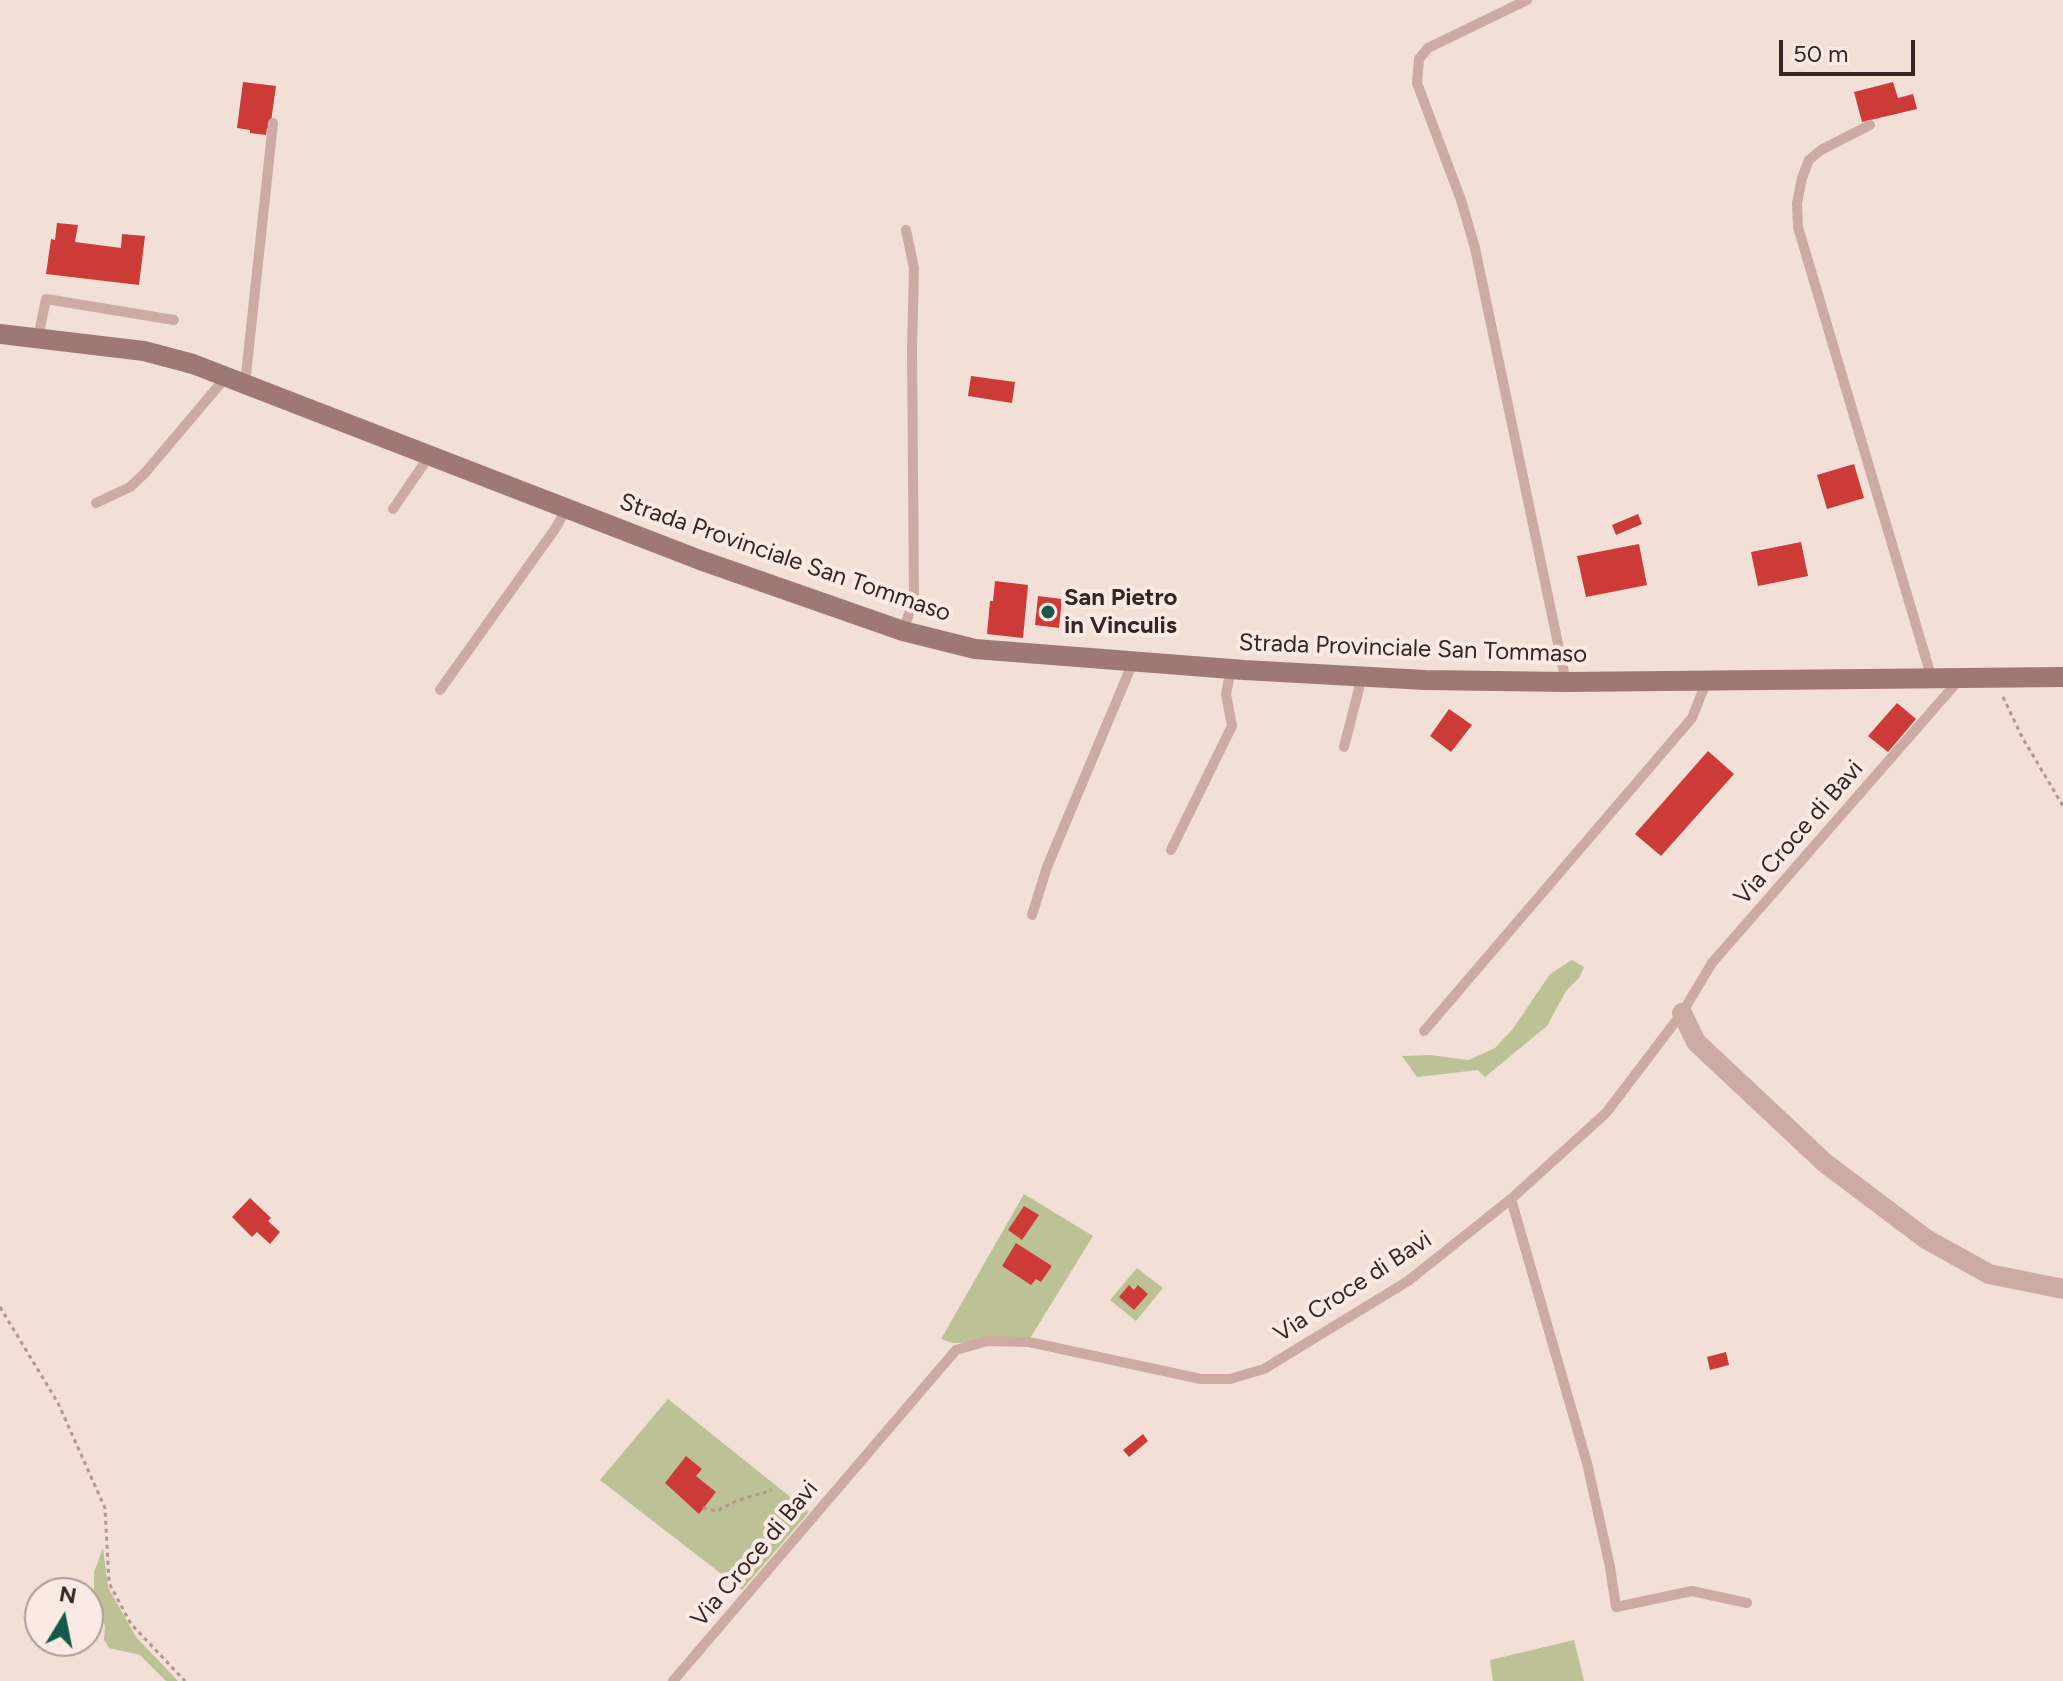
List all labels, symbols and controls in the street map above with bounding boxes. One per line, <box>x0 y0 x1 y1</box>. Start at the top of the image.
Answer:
scale bar <box>1783 24 1919 74</box>
text: 50 m <box>1793 39 1849 68</box>
street label: Strada Provinciale San Tommaso <box>615 488 955 628</box>
place label: San Pietro in Vinculis <box>1064 584 1177 640</box>
marker: San Pietro in Vinculis <box>1039 603 1057 621</box>
street label: Strada Provinciale San Tommaso <box>1238 629 1588 669</box>
street label: Via Croce di Bavi <box>1728 755 1870 911</box>
street label: Via Croce di Bavi <box>1269 1225 1437 1349</box>
street label: Via Croce di Bavi <box>685 1475 825 1633</box>
north arrow <box>24 1577 104 1657</box>
text: N <box>57 1580 79 1610</box>

